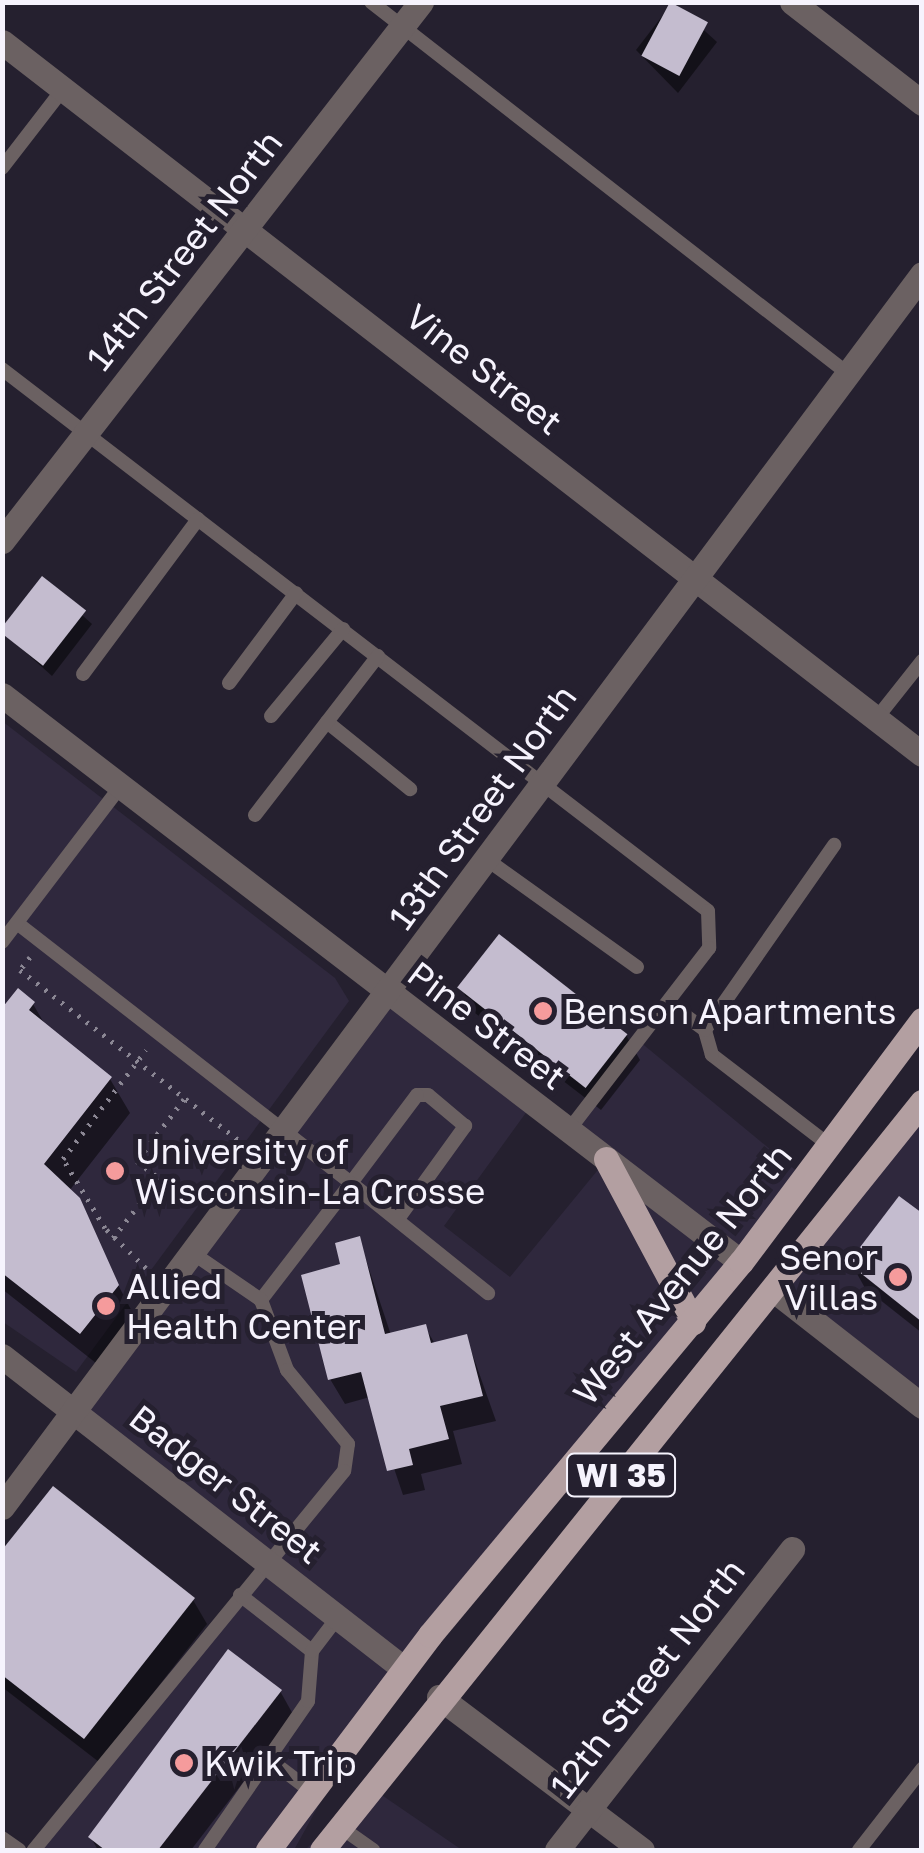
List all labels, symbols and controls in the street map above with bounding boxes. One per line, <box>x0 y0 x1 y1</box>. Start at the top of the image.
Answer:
street label: 14th Street North <box>77 122 291 378</box>
street label: Vine Street <box>397 295 571 443</box>
street label: 13th Street North <box>379 677 585 937</box>
street label: Pine Street <box>400 952 574 1098</box>
place label: Benson Apartments <box>563 990 896 1032</box>
marker: Benson Apartments <box>532 1000 554 1022</box>
place label: University of Wisconsin-La Crosse <box>135 1130 485 1212</box>
street label: West Avenue North <box>564 1135 800 1413</box>
marker: University of Wisconsin-La Crosse <box>104 1160 126 1182</box>
place label: Senor Villas <box>779 1236 878 1318</box>
place label: Allied Health Center <box>126 1265 361 1347</box>
marker: Senor Villas <box>887 1266 909 1288</box>
marker: Allied Health Center <box>95 1295 117 1317</box>
street label: Badger Street <box>121 1396 331 1572</box>
road number: WI 35 <box>566 1448 676 1502</box>
street label: 12th Street North <box>541 1550 753 1806</box>
place label: Kwik Trip <box>204 1742 356 1784</box>
marker: Kwik Trip <box>173 1752 195 1774</box>

